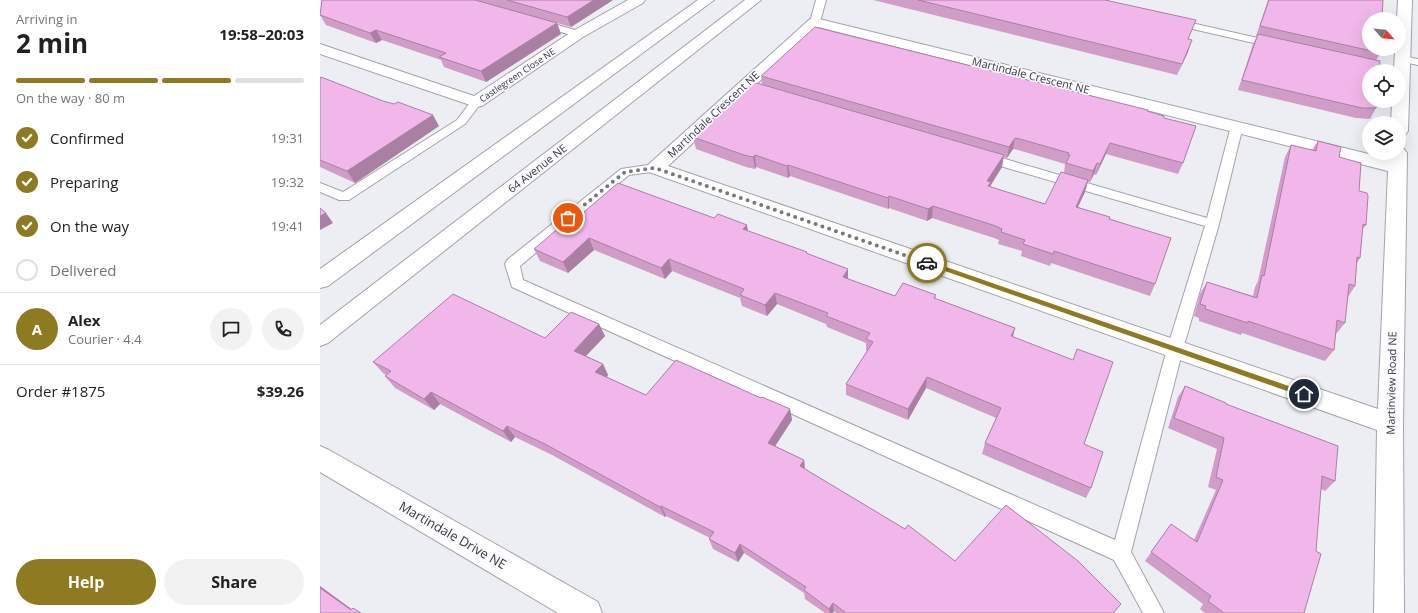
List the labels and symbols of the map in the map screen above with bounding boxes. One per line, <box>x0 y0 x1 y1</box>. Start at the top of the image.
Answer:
north arrow <box>1362 12 1406 56</box>
street label: Castlegreen Close NE <box>477 45 557 105</box>
street label: Martindale Crescent NE <box>971 53 1091 97</box>
street label: Martindale Crescent NE <box>664 67 762 161</box>
street label: 64 Avenue NE <box>504 140 570 196</box>
pin <box>551 201 585 235</box>
courier <box>907 243 947 283</box>
street label: Martinview Road NE <box>1383 331 1399 435</box>
pin <box>1287 377 1321 411</box>
street label: Martindale Drive NE <box>396 497 510 573</box>

